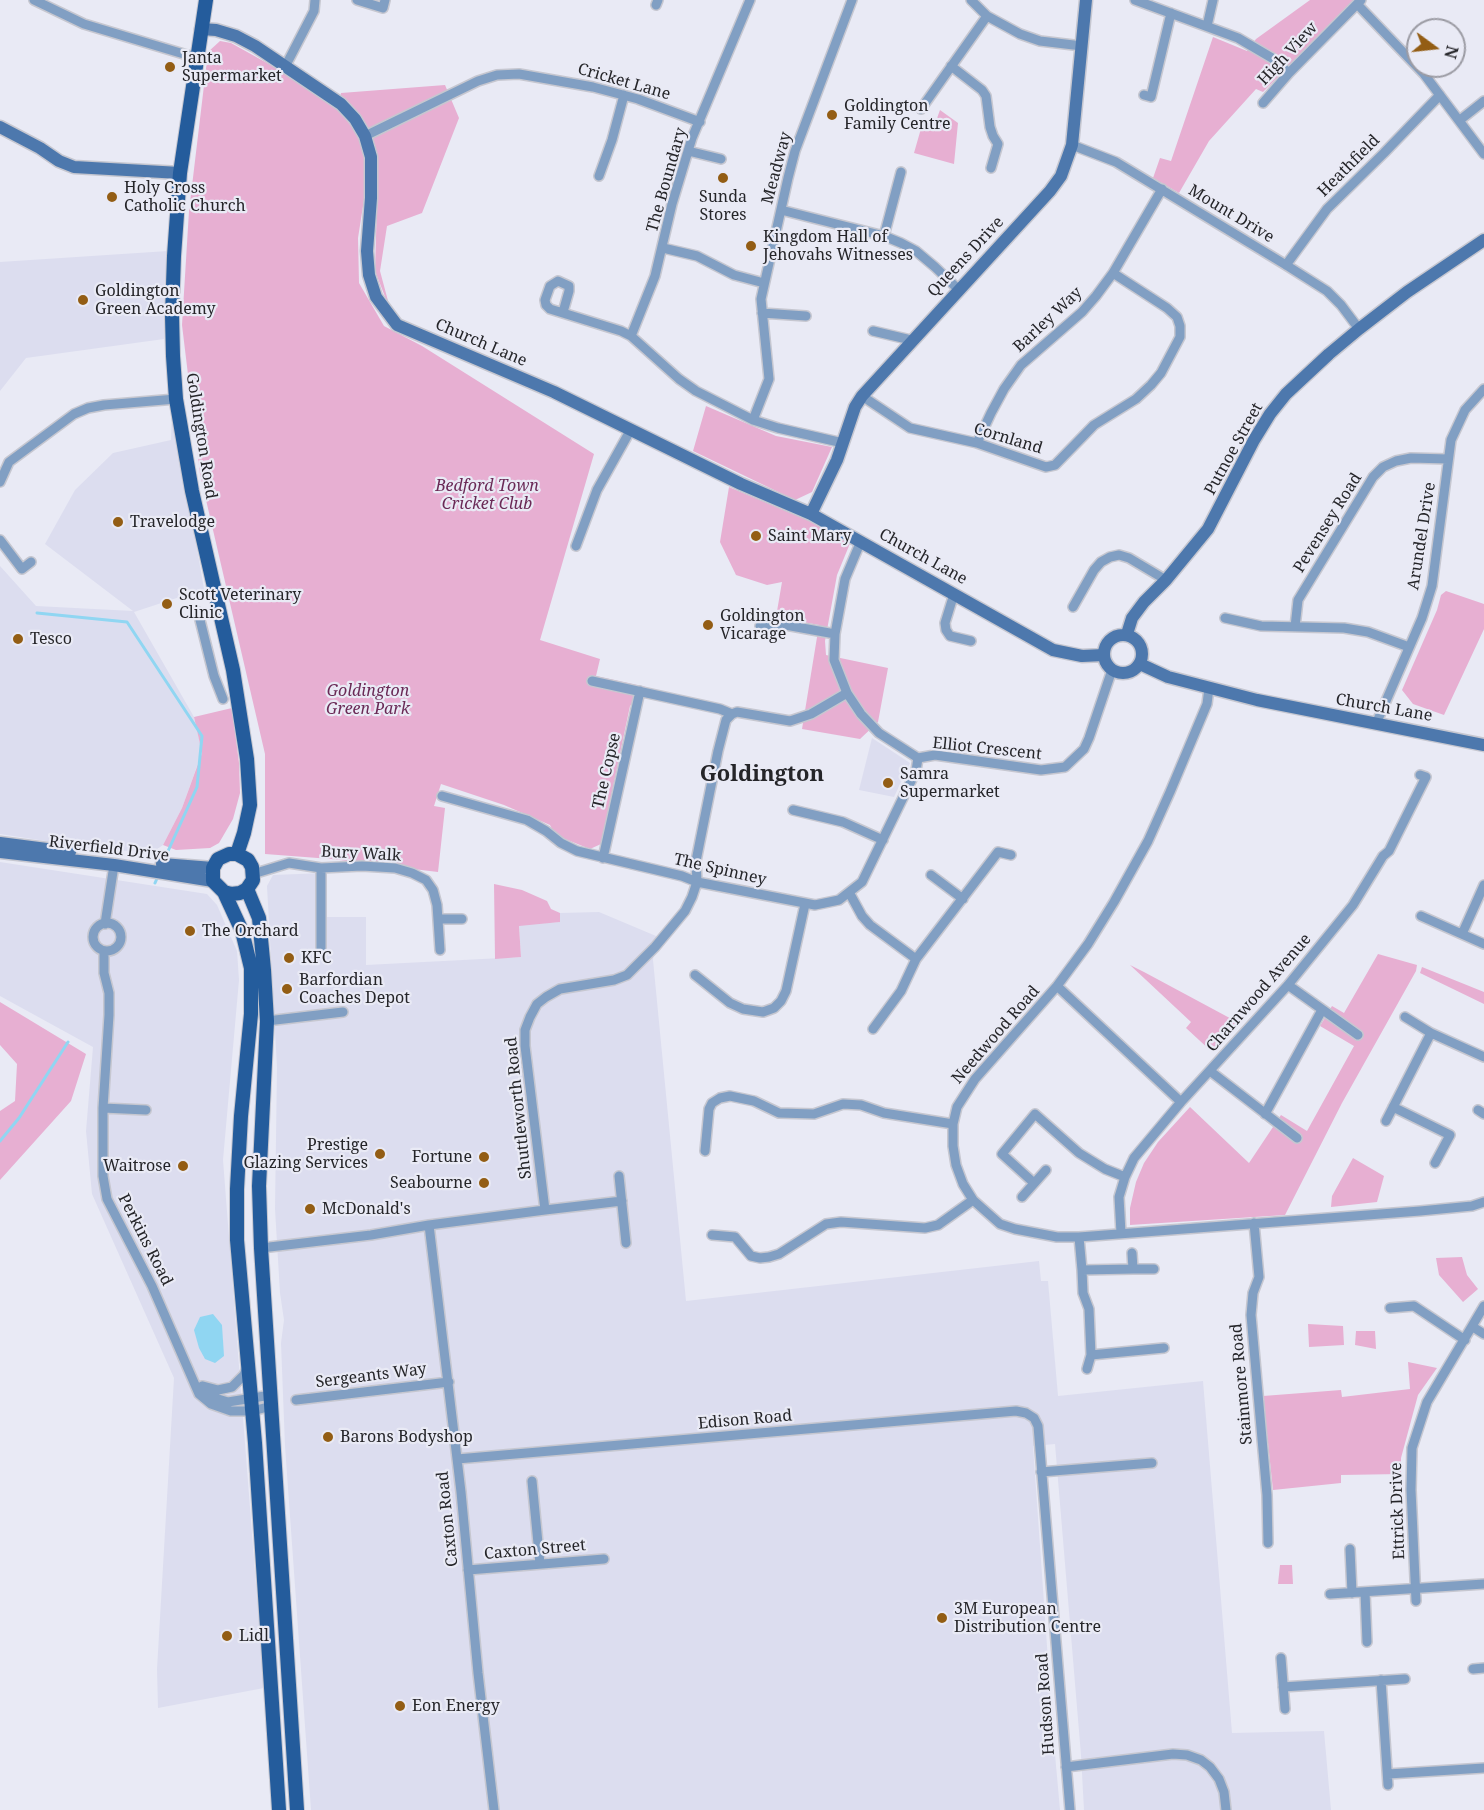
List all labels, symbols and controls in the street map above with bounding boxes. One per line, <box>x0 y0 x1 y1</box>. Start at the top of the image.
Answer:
north arrow <box>1406 18 1466 78</box>
street label: High View <box>1254 19 1322 89</box>
text: N <box>1439 43 1464 61</box>
place label: Janta Supermarket <box>182 48 282 86</box>
marker: Janta Supermarket <box>163 60 177 74</box>
street label: Cricket Lane <box>575 60 673 104</box>
place label: Goldington Family Centre <box>844 96 951 134</box>
marker: Goldington Family Centre <box>825 108 839 122</box>
street label: The Boundary <box>643 125 691 235</box>
street label: Meadway <box>758 130 796 206</box>
street label: Heathfield <box>1314 131 1384 201</box>
marker: Sunda Stores <box>716 171 730 185</box>
place label: Holy Cross Catholic Church <box>124 178 246 216</box>
street label: Mount Drive <box>1185 181 1277 247</box>
place label: Sunda Stores <box>699 187 747 225</box>
marker: Holy Cross Catholic Church <box>105 190 119 204</box>
street label: Queens Drive <box>924 213 1008 301</box>
place label: Kingdom Hall of Jehovahs Witnesses <box>763 227 913 265</box>
marker: Kingdom Hall of Jehovahs Witnesses <box>744 239 758 253</box>
place label: Goldington Green Academy <box>95 281 216 319</box>
street label: Barley Way <box>1010 283 1086 357</box>
marker: Goldington Green Academy <box>76 293 90 307</box>
street label: Church Lane <box>432 315 530 371</box>
street label: Goldington Road <box>182 372 220 500</box>
street label: Putnoe Street <box>1201 400 1267 498</box>
street label: Cornland <box>971 419 1045 459</box>
street label: Pevensey Road <box>1290 470 1366 576</box>
park label: Bedford Town Cricket Club <box>435 476 539 514</box>
street label: Arundel Drive <box>1404 481 1440 591</box>
place label: Travelodge <box>130 512 215 532</box>
marker: Travelodge <box>111 515 125 529</box>
street label: Church Lane <box>876 525 970 589</box>
place label: Saint Mary <box>768 526 852 546</box>
marker: Saint Mary <box>749 529 763 543</box>
place label: Scott Veterinary Clinic <box>179 585 301 623</box>
marker: Scott Veterinary Clinic <box>160 597 174 611</box>
place label: Goldington Vicarage <box>720 606 805 644</box>
marker: Goldington Vicarage <box>701 618 715 632</box>
place label: Tesco <box>30 629 72 649</box>
marker: Tesco <box>11 632 25 646</box>
park label: Goldington Green Park <box>326 681 410 719</box>
street label: Church Lane <box>1334 690 1434 726</box>
street label: The Copse <box>589 731 625 811</box>
street label: Elliot Crescent <box>932 734 1042 764</box>
district label: Goldington <box>700 762 824 788</box>
place label: Samra Supermarket <box>900 764 1000 802</box>
marker: Samra Supermarket <box>881 776 895 790</box>
street label: Riverfield Drive <box>48 832 170 866</box>
street label: Bury Walk <box>320 842 402 866</box>
street label: The Spinney <box>672 850 768 890</box>
place label: The Orchard <box>202 921 298 941</box>
marker: The Orchard <box>183 924 197 938</box>
street label: Charnwood Avenue <box>1202 930 1316 1056</box>
place label: KFC <box>301 948 331 968</box>
marker: KFC <box>282 951 296 965</box>
place label: Barfordian Coaches Depot <box>299 970 410 1008</box>
marker: Barfordian Coaches Depot <box>280 982 294 996</box>
street label: Needwood Road <box>948 982 1044 1088</box>
street label: Shuttleworth Road <box>502 1036 536 1180</box>
place label: Prestige Glazing Services <box>243 1135 368 1173</box>
marker: Prestige Glazing Services <box>373 1147 387 1161</box>
place label: Fortune <box>412 1147 472 1167</box>
marker: Fortune <box>477 1150 491 1164</box>
place label: Waitrose <box>103 1156 171 1176</box>
marker: Waitrose <box>176 1159 190 1173</box>
place label: Seabourne <box>390 1173 472 1193</box>
marker: Seabourne <box>477 1176 491 1190</box>
street label: Perkins Road <box>114 1191 176 1289</box>
place label: McDonald's <box>322 1199 411 1219</box>
marker: McDonald's <box>303 1202 317 1216</box>
street label: Stainmore Road <box>1227 1322 1257 1446</box>
street label: Sergeants Way <box>314 1360 428 1392</box>
street label: Edison Road <box>697 1406 793 1434</box>
place label: Barons Bodyshop <box>340 1427 473 1447</box>
marker: Barons Bodyshop <box>321 1430 335 1444</box>
street label: Ettrick Drive <box>1387 1462 1409 1560</box>
street label: Caxton Road <box>433 1470 463 1568</box>
street label: Caxton Street <box>483 1536 587 1564</box>
place label: 3M European Distribution Centre <box>954 1599 1101 1637</box>
marker: 3M European Distribution Centre <box>935 1611 949 1625</box>
place label: Lidl <box>239 1626 269 1646</box>
marker: Lidl <box>220 1629 234 1643</box>
street label: Hudson Road <box>1033 1652 1059 1756</box>
place label: Eon Energy <box>412 1696 500 1716</box>
marker: Eon Energy <box>393 1699 407 1713</box>

